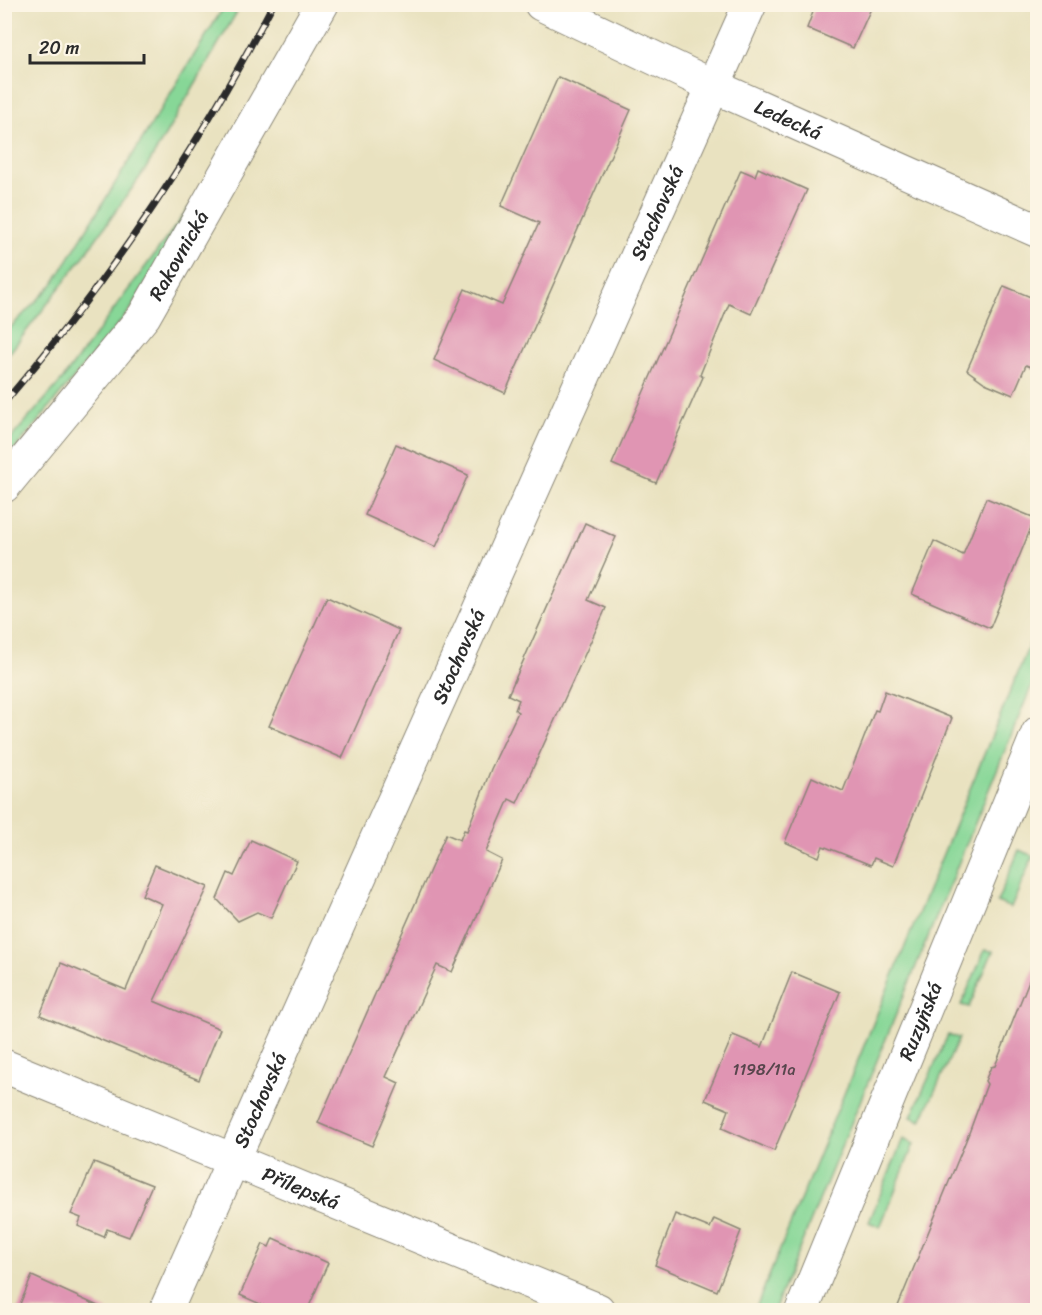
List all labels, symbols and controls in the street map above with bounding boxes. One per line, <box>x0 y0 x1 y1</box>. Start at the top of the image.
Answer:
scale bar <box>30 27 144 65</box>
text: 20 m <box>39 32 79 64</box>
street label: Ledecká <box>749 90 828 151</box>
street label: Stochovská <box>620 160 694 266</box>
street label: Rakovnická <box>139 204 219 307</box>
street label: Stochovská <box>422 603 495 710</box>
street label: Ruzyňská <box>889 977 952 1066</box>
street label: Stochovská <box>224 1047 297 1154</box>
house number: 1198/11a <box>733 1055 795 1084</box>
street label: Přílepská <box>256 1157 345 1220</box>

